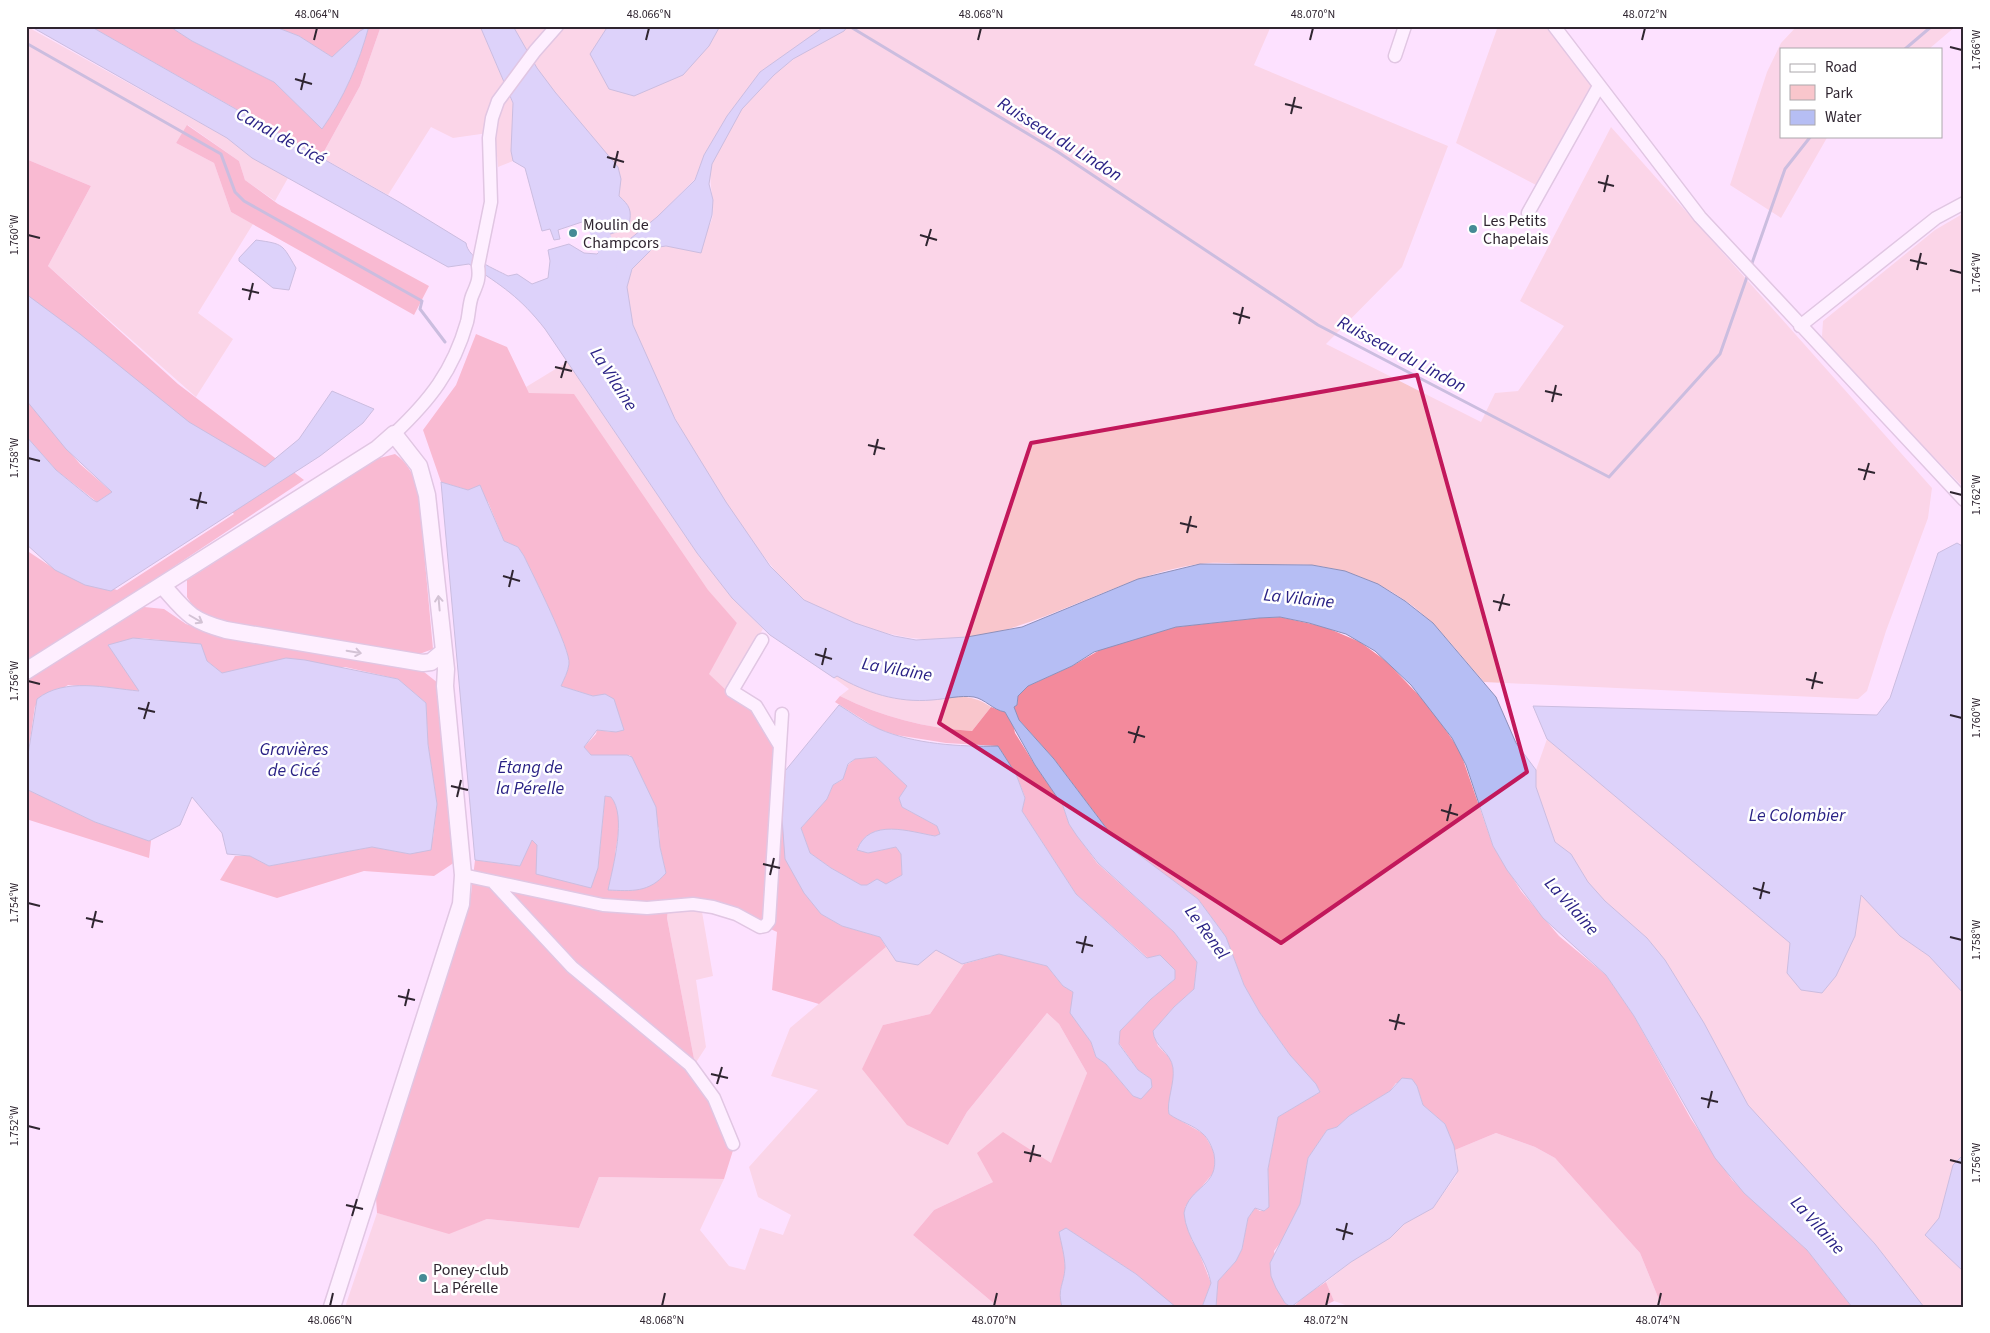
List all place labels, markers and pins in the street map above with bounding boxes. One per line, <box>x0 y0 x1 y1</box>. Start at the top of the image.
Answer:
place label: Les Petits Chapelais <box>1483 210 1549 250</box>
place label: Moulin de Champcors <box>583 214 659 254</box>
marker: Les Petits Chapelais <box>1467 223 1479 235</box>
marker: Moulin de Champcors <box>567 227 579 239</box>
place label: Poney-club La Pérelle <box>433 1259 509 1299</box>
marker: Poney-club La Pérelle <box>417 1272 429 1284</box>

